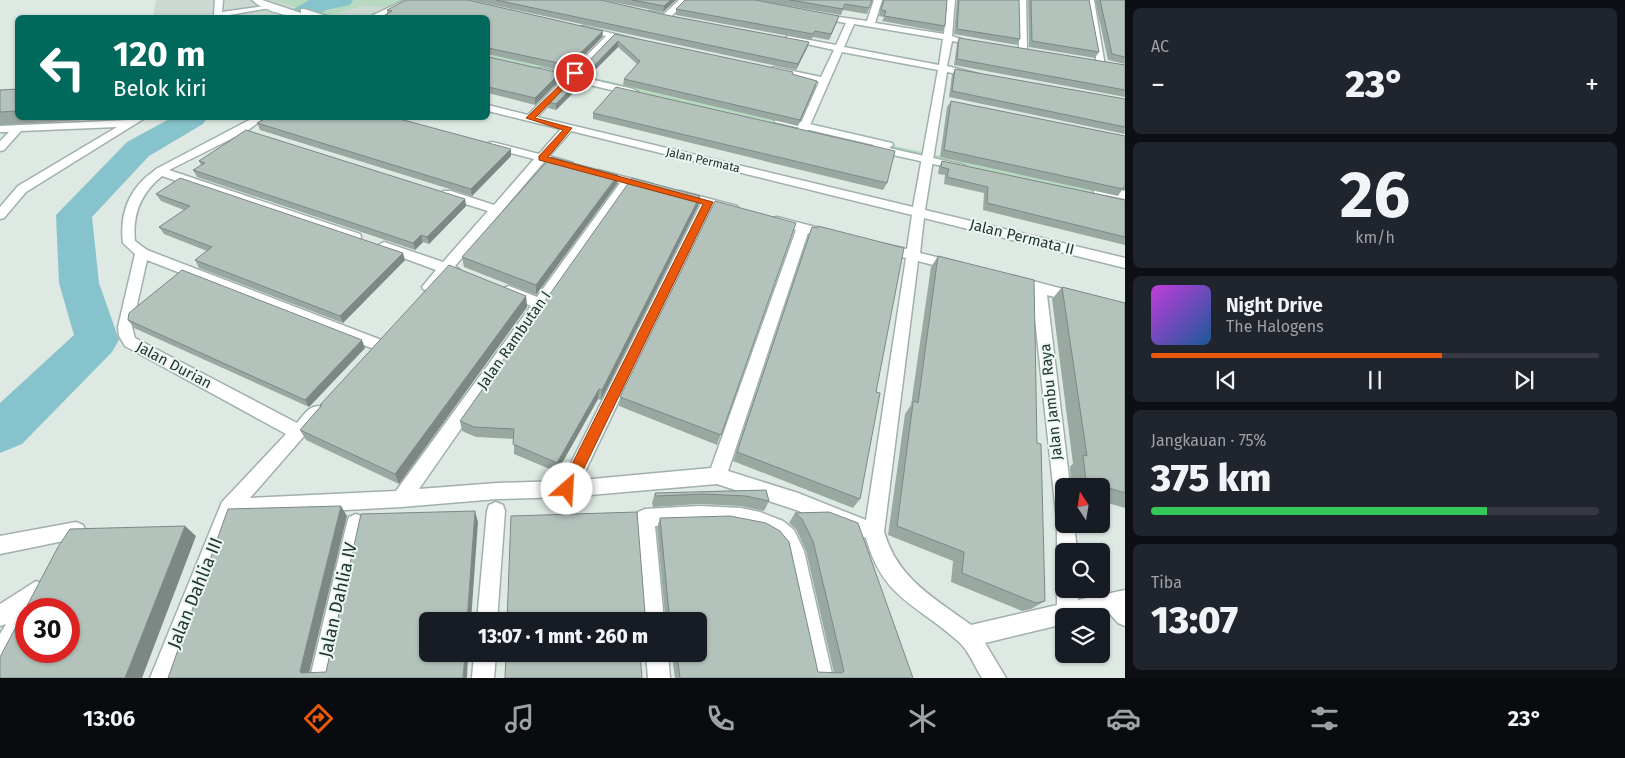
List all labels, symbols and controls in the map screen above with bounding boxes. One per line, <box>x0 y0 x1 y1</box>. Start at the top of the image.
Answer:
text: 120 m <box>113 33 206 75</box>
icon: left <box>30 35 95 100</box>
text: AC <box>1151 37 1169 56</box>
pin <box>554 52 596 94</box>
icon: arrive <box>561 59 589 87</box>
text: 23° <box>1345 61 1405 107</box>
text: − <box>1151 68 1165 101</box>
text: + <box>1585 68 1599 101</box>
text: Belok kiri <box>113 75 207 102</box>
street label: Jalan Permata <box>665 145 741 175</box>
text: 26 <box>1340 156 1410 234</box>
street label: Jalan Permata II <box>968 215 1076 259</box>
text: km/h <box>1355 228 1395 247</box>
street label: Jalan Rambutan I <box>473 287 555 393</box>
text: Night Drive <box>1226 294 1323 317</box>
text: The Halogens <box>1226 317 1324 336</box>
street label: Jalan Durian <box>133 338 215 392</box>
street label: Jalan Jambu Raya <box>1036 343 1066 461</box>
icon: previous <box>1212 366 1240 394</box>
icon: pause <box>1361 366 1389 394</box>
icon: next <box>1510 366 1538 394</box>
text: Jangkauan · 75% <box>1151 431 1266 450</box>
text: 375 km <box>1151 455 1271 501</box>
position arrow <box>540 462 592 514</box>
north arrow <box>1055 478 1110 532</box>
map controls <box>1055 478 1110 663</box>
street label: Jalan Dahlia III <box>163 534 227 652</box>
street label: Jalan Dahlia IV <box>314 540 362 660</box>
button: search <box>1055 543 1110 598</box>
text: Tiba <box>1151 573 1182 592</box>
text: 13:07 <box>1151 597 1238 643</box>
speed limit sign: 30 <box>15 598 80 663</box>
button: layers <box>1055 608 1110 663</box>
text: 13:07 · 1 mnt · 260 m <box>478 625 648 648</box>
icon: directions <box>301 701 336 736</box>
icon: music <box>502 701 537 736</box>
icon: phone <box>703 701 738 736</box>
icon: climate <box>905 701 940 736</box>
icon: car <box>1106 701 1141 736</box>
icon: filters <box>1307 701 1342 736</box>
text: 13:06 <box>83 705 135 732</box>
text: 23° <box>1508 705 1542 732</box>

